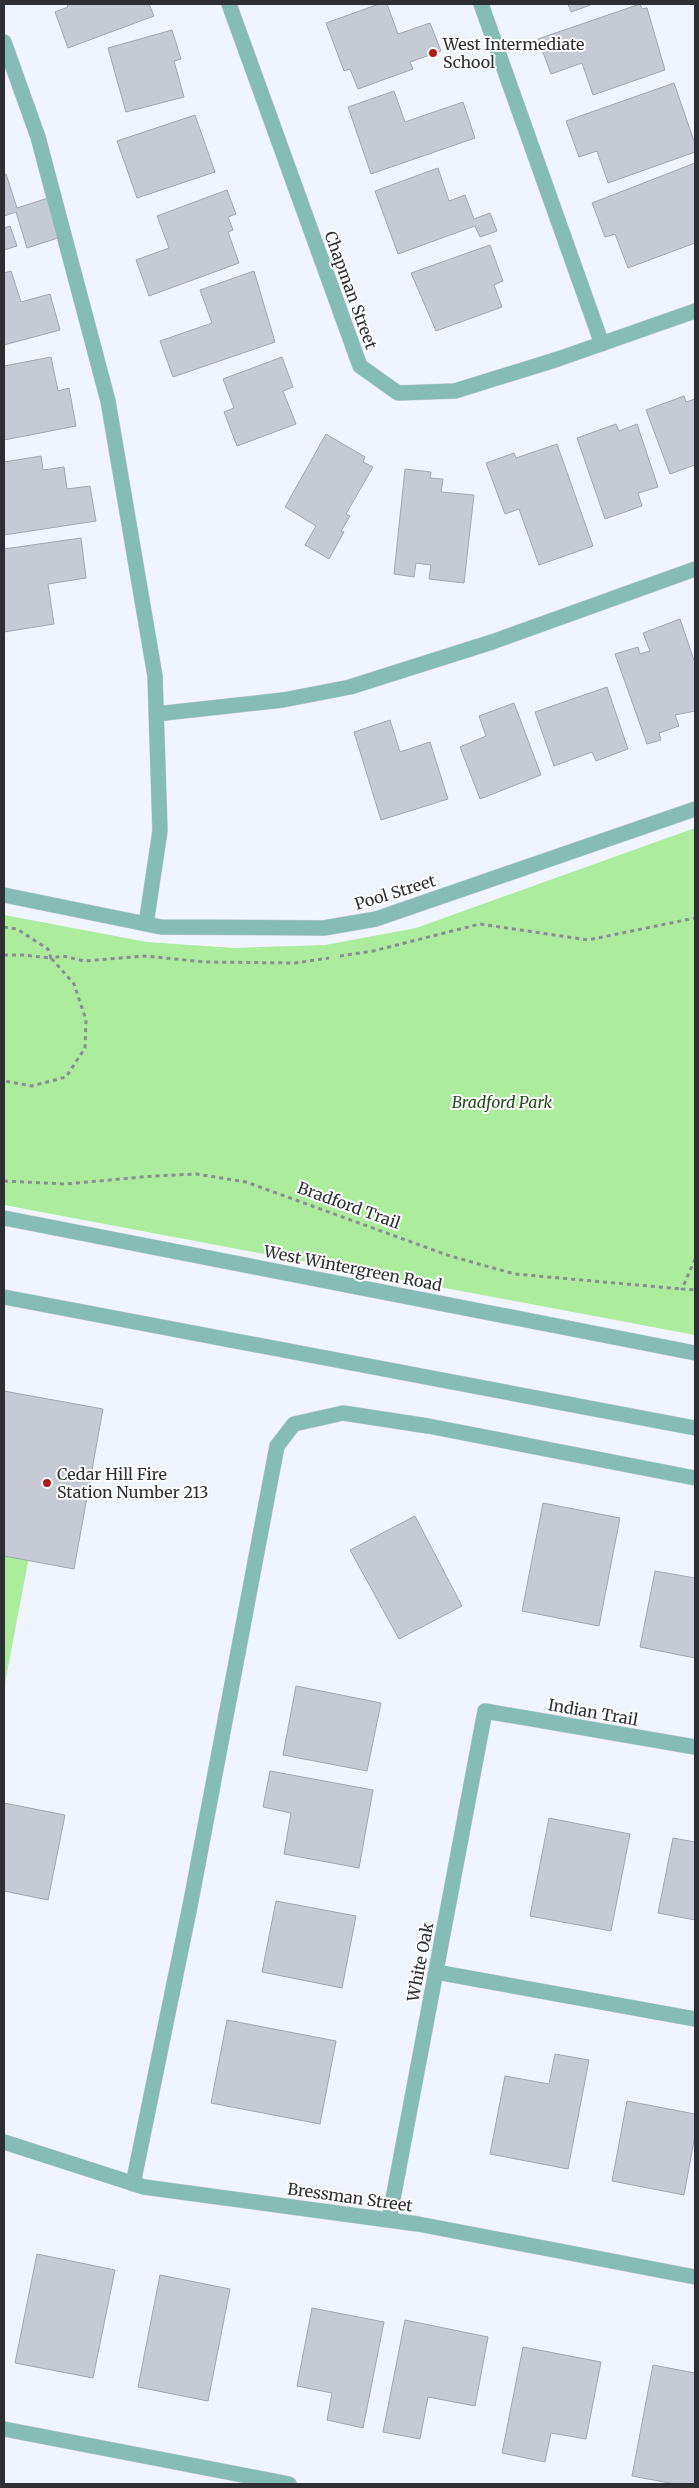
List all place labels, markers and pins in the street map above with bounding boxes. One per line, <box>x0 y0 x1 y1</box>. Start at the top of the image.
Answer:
place label: West Intermediate School <box>442 34 584 72</box>
marker: West Intermediate School <box>427 47 439 59</box>
place label: Cedar Hill Fire Station Number 213 <box>57 1464 208 1502</box>
marker: Cedar Hill Fire Station Number 213 <box>41 1477 53 1489</box>

